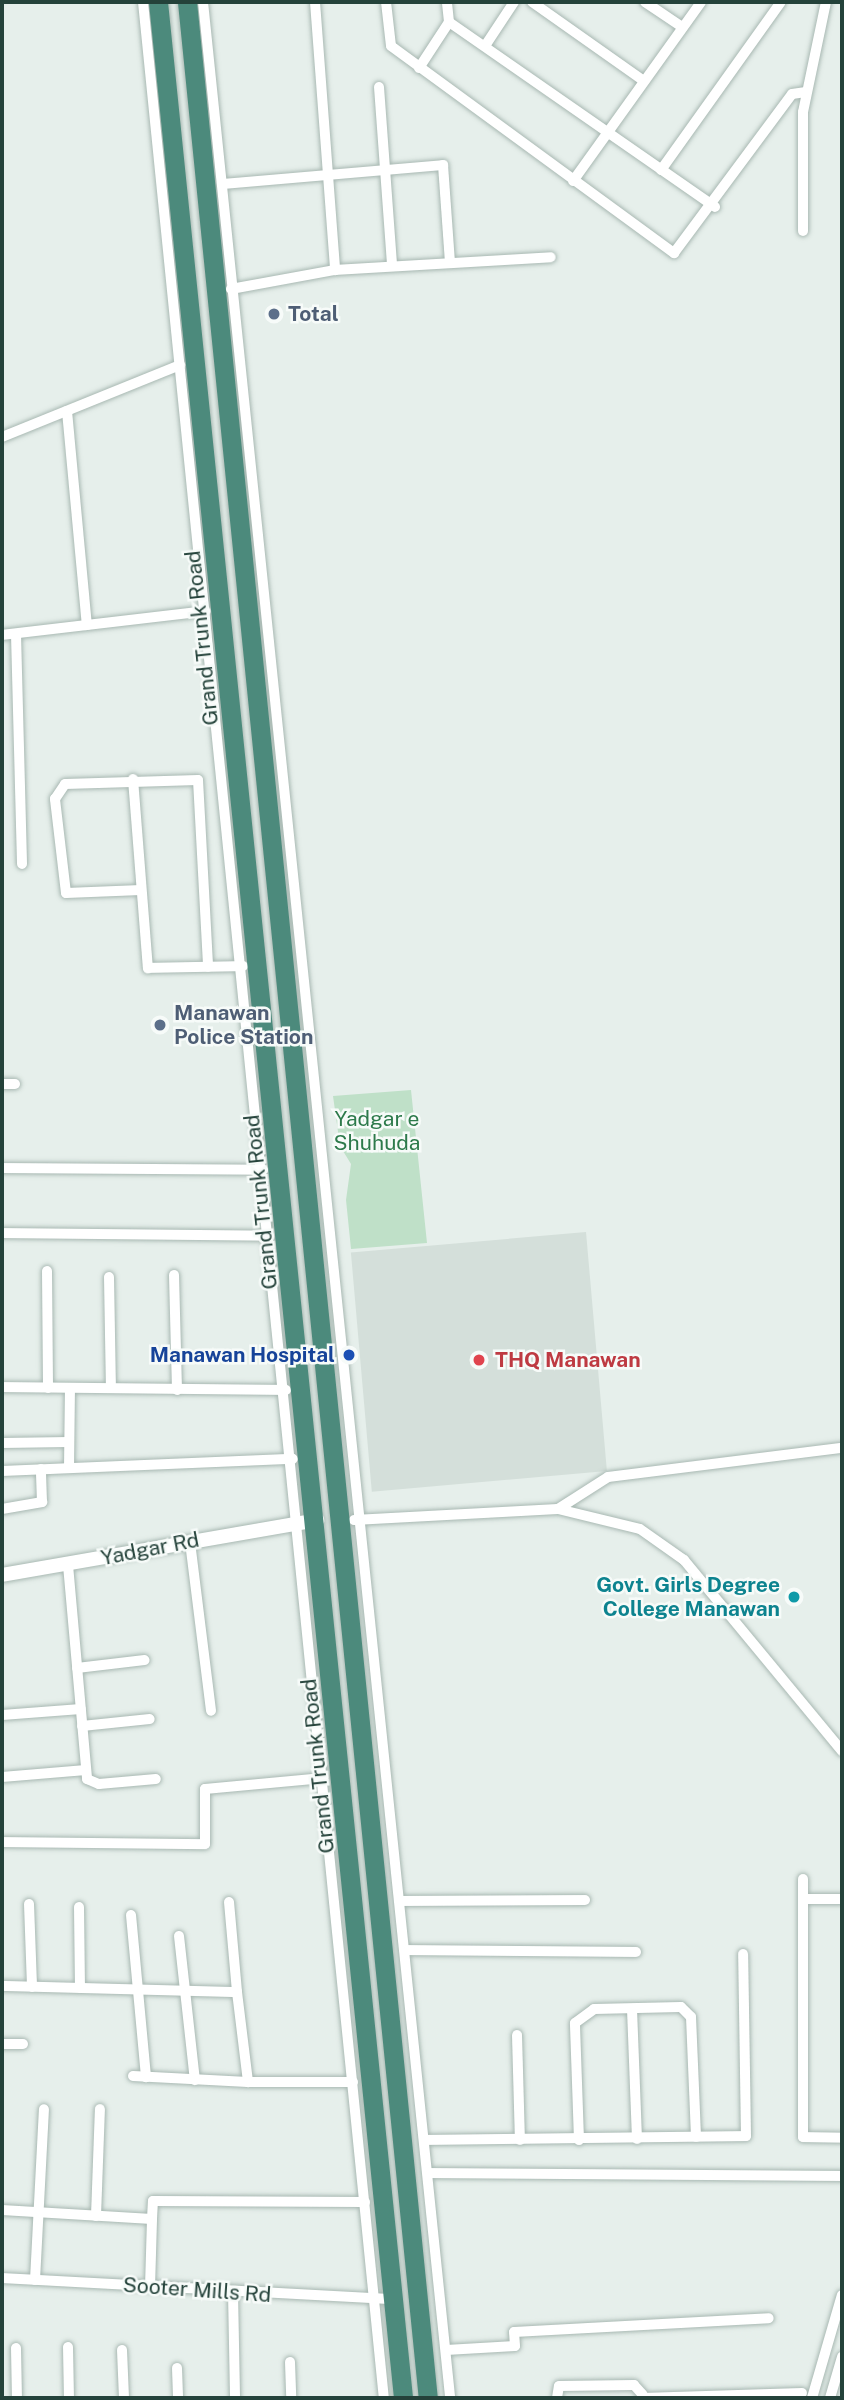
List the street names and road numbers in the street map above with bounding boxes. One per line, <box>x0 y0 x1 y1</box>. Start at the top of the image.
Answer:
street label: Grand Trunk Road <box>180 549 224 727</box>
street label: Grand Trunk Road <box>239 1113 283 1291</box>
street label: Yadgar Rd <box>99 1527 201 1571</box>
street label: Grand Trunk Road <box>296 1677 340 1855</box>
street label: Sooter Mills Rd <box>122 2272 272 2308</box>

